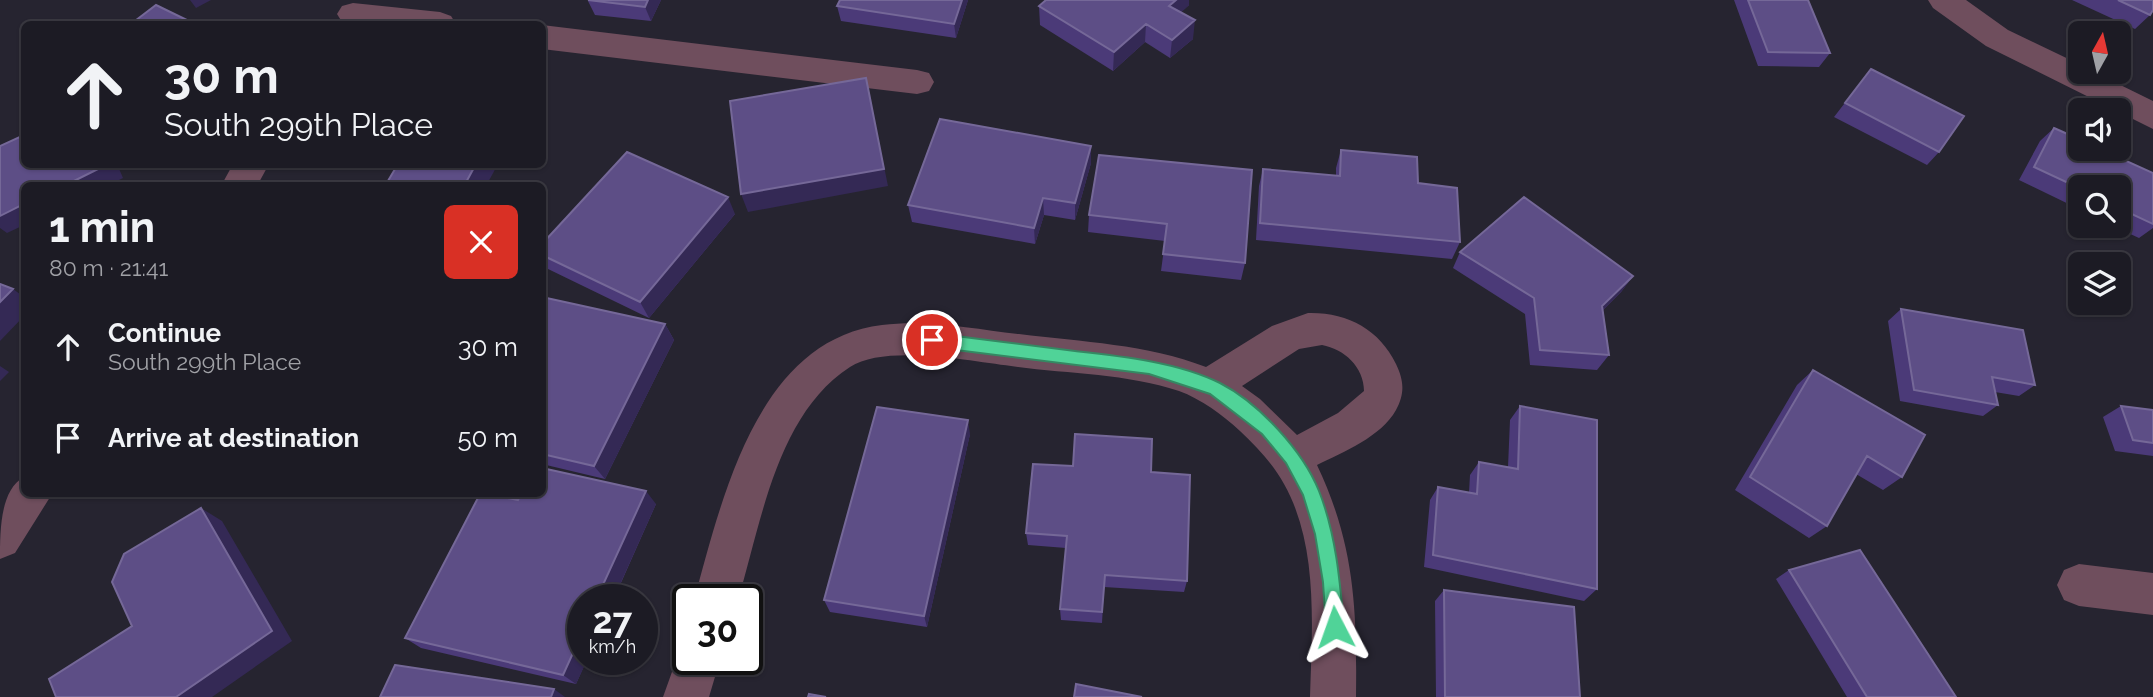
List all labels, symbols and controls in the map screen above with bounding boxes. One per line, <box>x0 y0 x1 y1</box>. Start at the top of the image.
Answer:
north arrow <box>2068 21 2132 84</box>
map controls <box>2068 21 2131 315</box>
text: 30 m <box>164 47 279 104</box>
icon: ahead <box>49 49 140 140</box>
button: sound <box>2068 98 2131 161</box>
text: South 299th Place <box>164 106 433 143</box>
button: search <box>2068 175 2131 238</box>
text: 1 min <box>49 203 155 252</box>
button: close <box>444 205 518 279</box>
button: layers <box>2068 252 2131 315</box>
text: 80 m · 21:41 <box>49 254 168 281</box>
pin <box>902 310 962 370</box>
text: Continue <box>108 318 221 348</box>
icon: arrive <box>913 321 951 359</box>
icon: ahead <box>49 328 87 366</box>
text: 30 m <box>458 332 518 362</box>
text: South 299th Place <box>108 348 301 375</box>
icon: arrive <box>49 419 87 457</box>
text: Arrive at destination <box>108 423 359 453</box>
text: 50 m <box>457 423 518 453</box>
speed limit sign: 30 <box>672 584 763 675</box>
position arrow <box>1298 590 1372 664</box>
text: 27 <box>593 600 632 641</box>
text: km/h <box>589 636 636 657</box>

